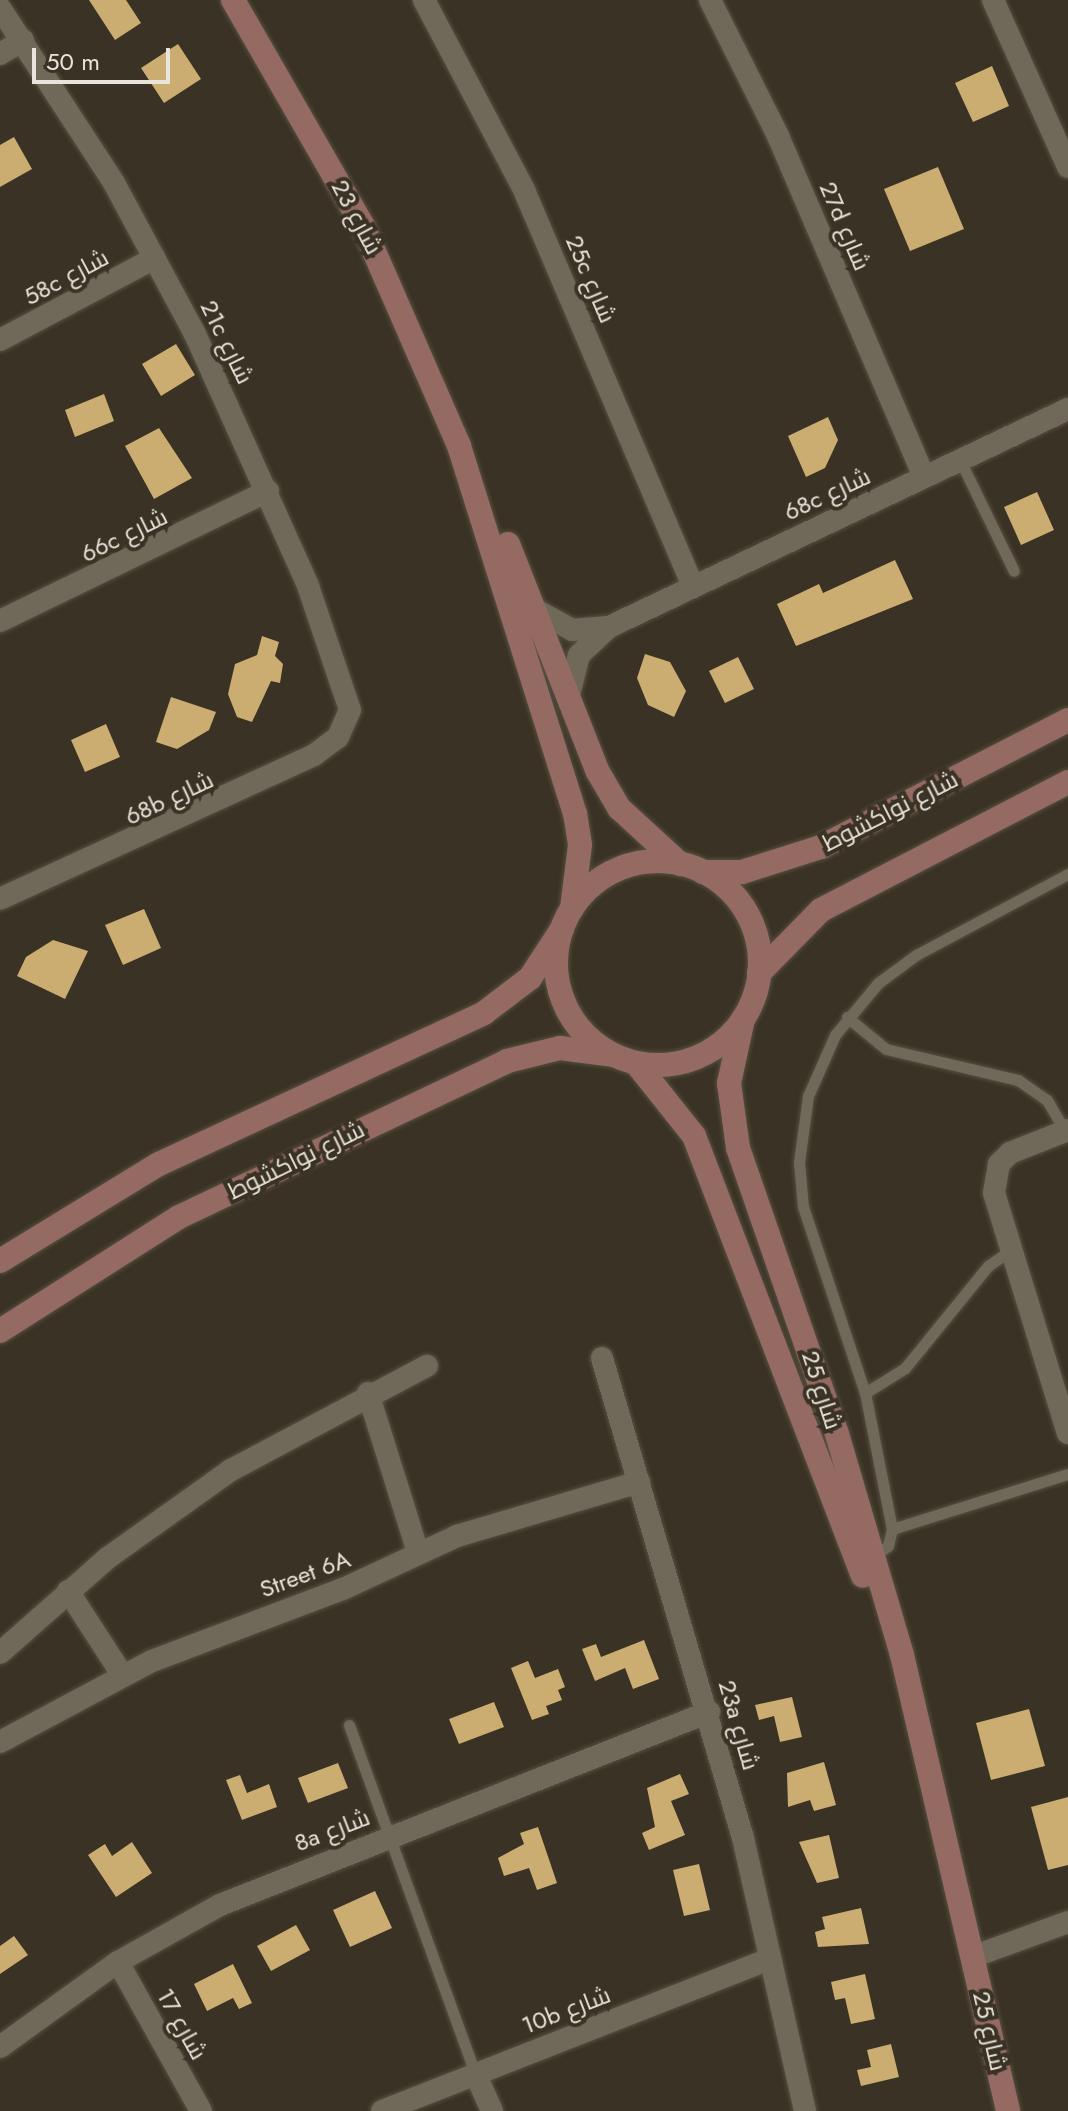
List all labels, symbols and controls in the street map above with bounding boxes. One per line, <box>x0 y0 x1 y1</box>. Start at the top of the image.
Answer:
scale bar <box>36 32 174 82</box>
text: 50 m <box>46 44 100 79</box>
street label: شارع 23 <box>325 175 389 259</box>
street label: 27d شارع <box>813 177 877 275</box>
street label: 25c شارع <box>560 231 622 327</box>
street label: 58c شارع <box>19 243 113 311</box>
street label: 21c شارع <box>194 295 260 389</box>
street label: 68c شارع <box>779 461 875 527</box>
street label: 66c شارع <box>76 502 172 568</box>
street label: 68b شارع <box>120 765 218 831</box>
street label: شارع نواكشوط <box>817 765 963 857</box>
street label: شارع نواكشوط <box>223 1115 369 1205</box>
street label: شارع 25 <box>796 1347 848 1433</box>
street label: Street 6A <box>256 1544 354 1604</box>
street label: 23a شارع <box>712 1677 766 1773</box>
street label: 8a شارع <box>290 1803 374 1857</box>
street label: 10b شارع <box>518 1980 614 2040</box>
street label: شارع 17 <box>151 1983 213 2065</box>
street label: شارع 25 <box>967 1988 1013 2074</box>

